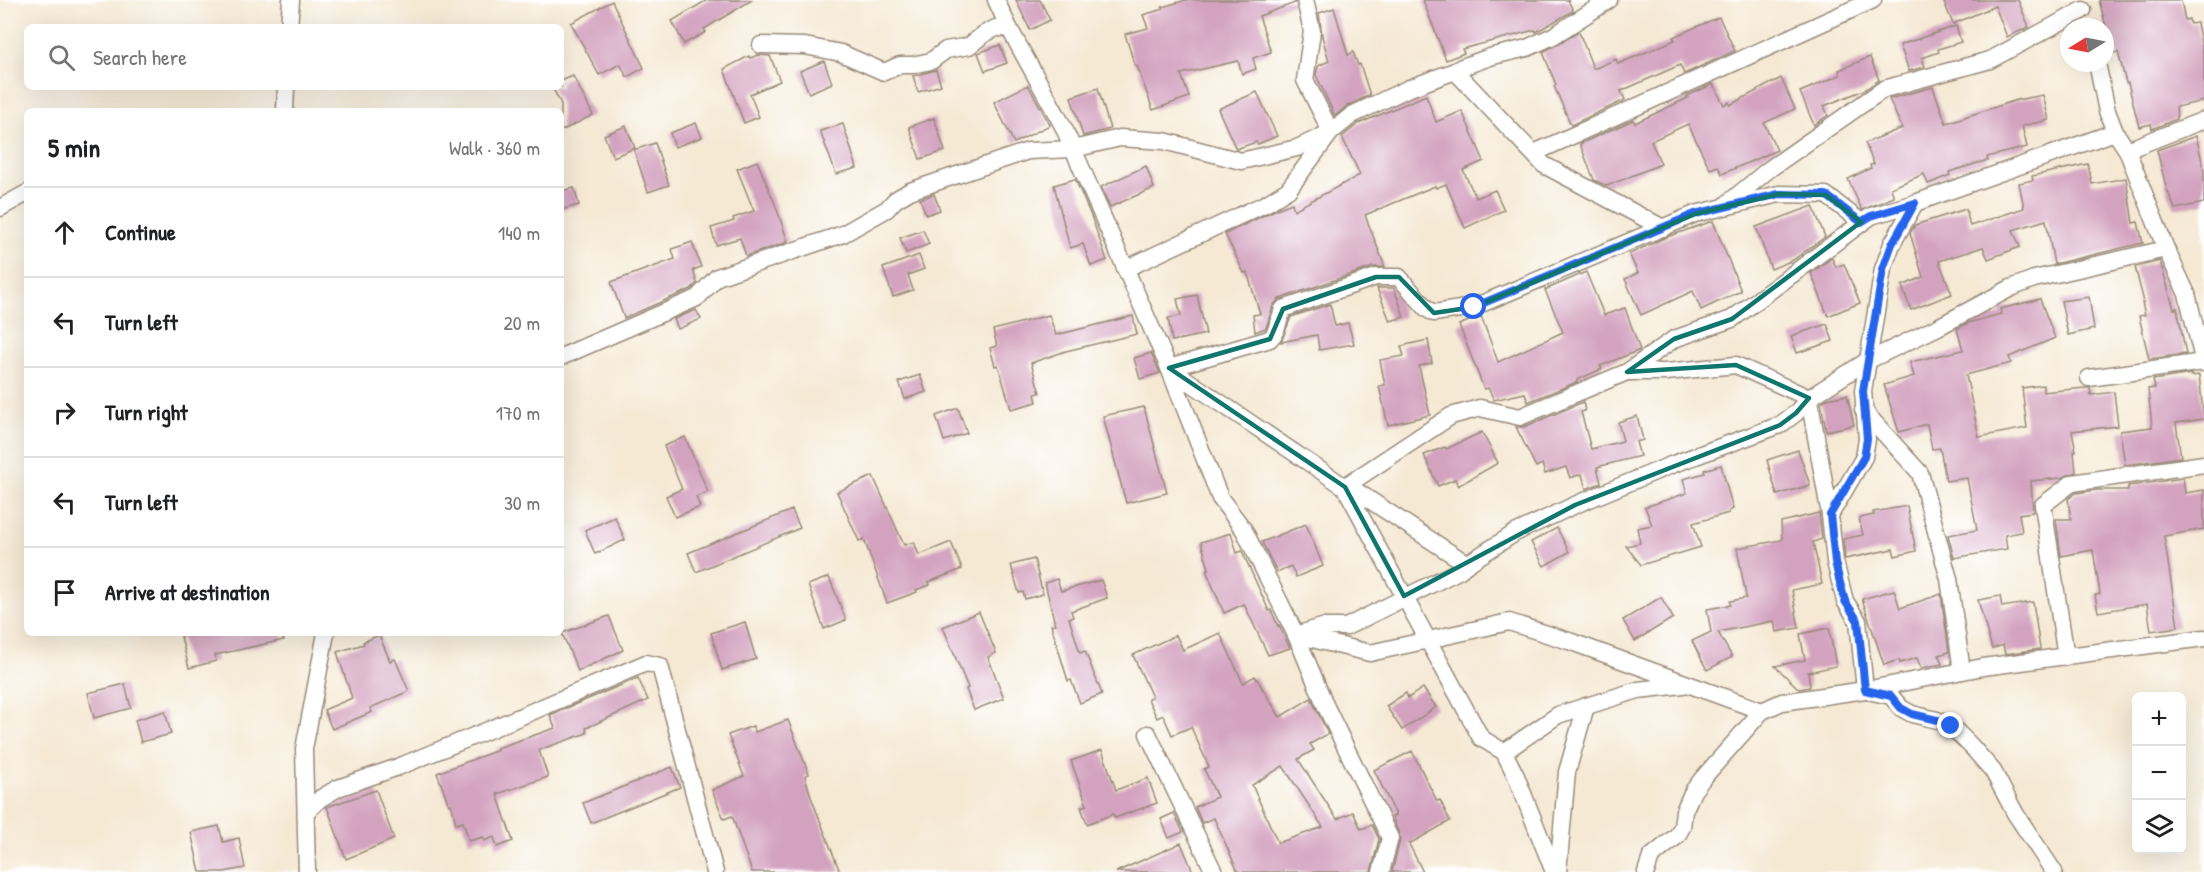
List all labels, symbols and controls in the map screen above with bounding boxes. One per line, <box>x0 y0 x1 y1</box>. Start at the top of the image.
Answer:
north arrow <box>2060 18 2114 72</box>
search box <box>24 24 564 90</box>
icon: search <box>45 41 78 74</box>
text: Search here <box>93 42 187 72</box>
text: 5 min <box>48 130 100 165</box>
text: Walk · 360 m <box>449 134 540 161</box>
icon: ahead <box>48 216 81 249</box>
text: Continue <box>105 217 176 247</box>
text: 140 m <box>498 219 540 246</box>
route start <box>1460 293 1486 319</box>
icon: left <box>48 306 81 339</box>
text: Turn left <box>105 307 178 337</box>
text: 20 m <box>503 309 540 336</box>
icon: right <box>48 396 81 429</box>
text: Turn right <box>105 397 188 427</box>
text: 170 m <box>496 399 540 426</box>
icon: left <box>48 486 81 519</box>
text: Turn left <box>105 487 178 517</box>
text: 30 m <box>504 489 540 516</box>
icon: arrive <box>48 576 81 609</box>
text: Arrive at destination <box>105 577 270 607</box>
map controls <box>2132 692 2186 854</box>
button: + <box>2132 692 2186 746</box>
route end <box>1937 712 1963 738</box>
button: − <box>2132 746 2186 800</box>
button: layers <box>2132 800 2186 854</box>

